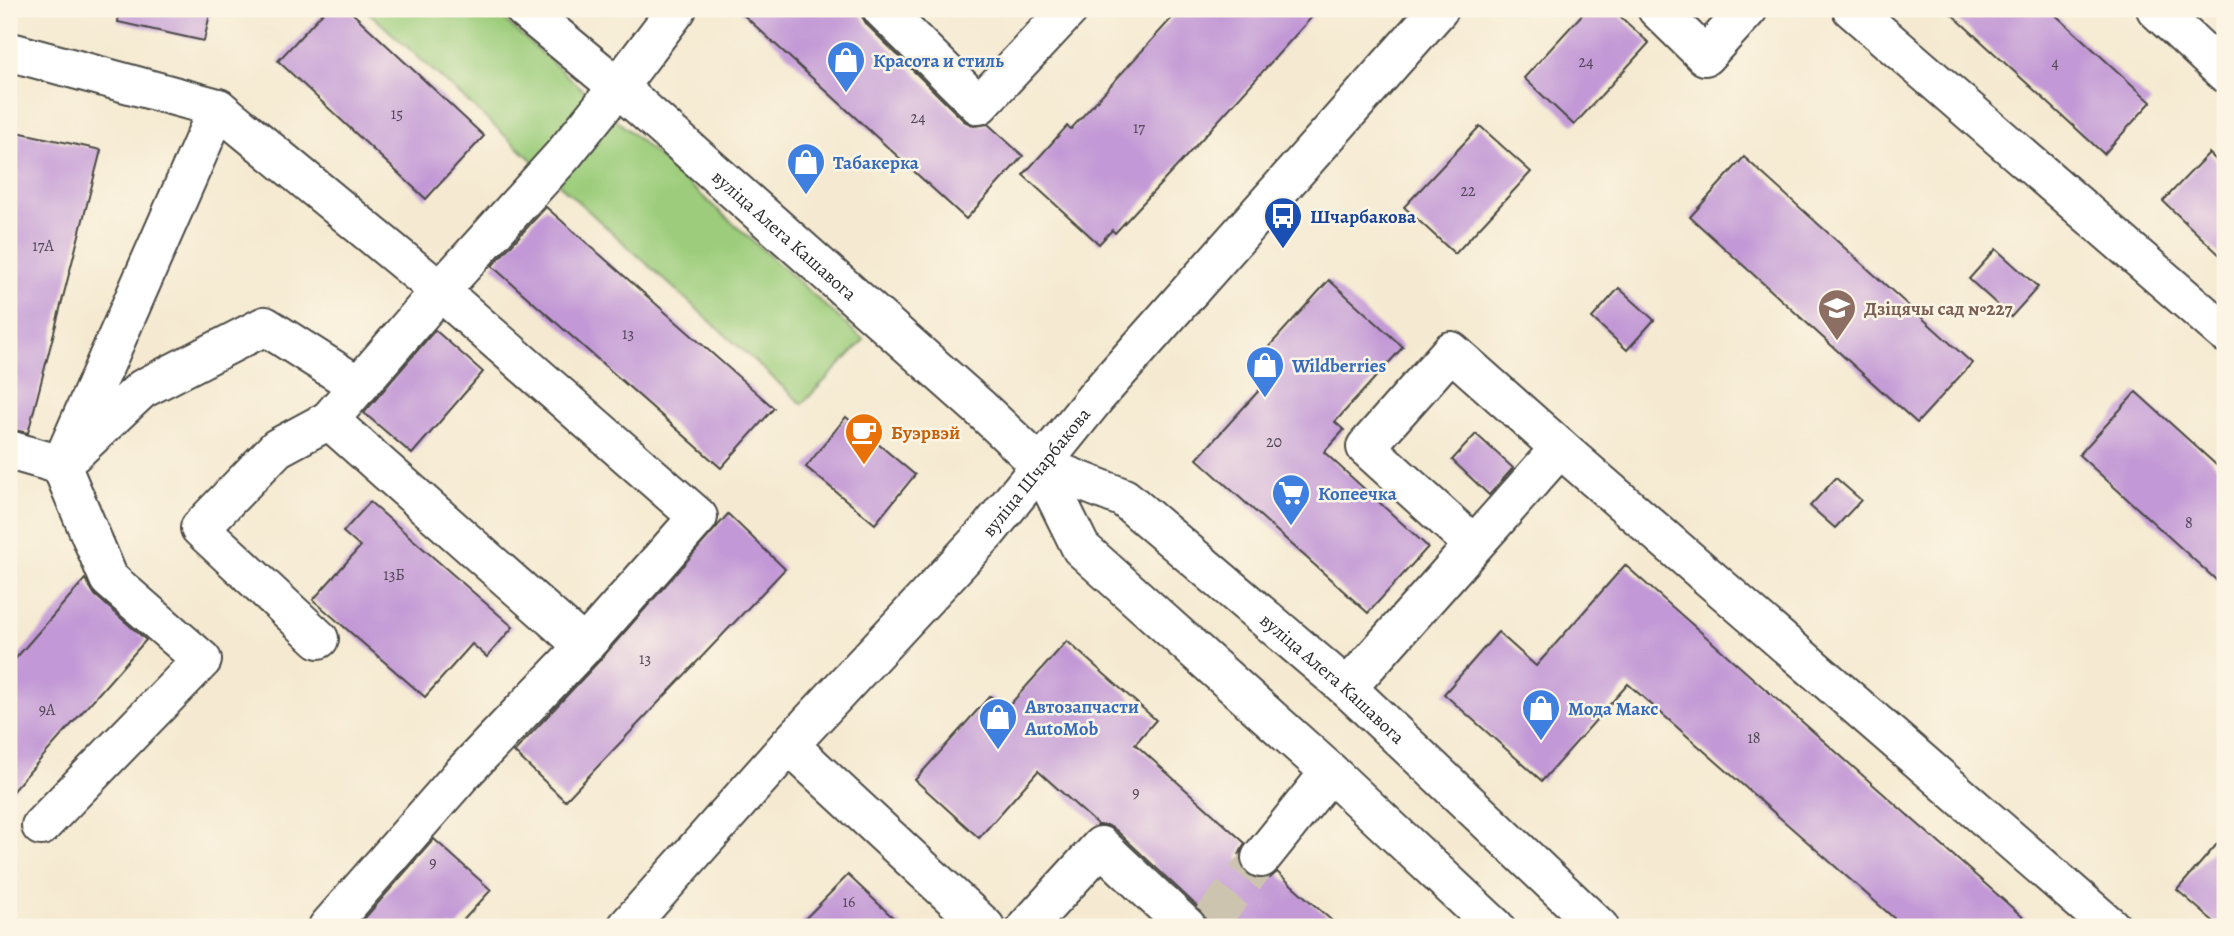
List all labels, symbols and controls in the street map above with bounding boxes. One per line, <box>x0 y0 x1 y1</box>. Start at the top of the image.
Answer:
shop icon: Красота и стиль <box>825 39 867 94</box>
place label: Красота и стиль <box>873 48 1004 74</box>
house number: 24 <box>1579 51 1593 73</box>
house number: 4 <box>2051 52 2059 74</box>
house number: 15 <box>391 103 403 125</box>
house number: 24 <box>911 107 925 129</box>
house number: 17 <box>1133 117 1145 139</box>
shop icon: Табакерка <box>785 141 827 196</box>
place label: Табакерка <box>833 150 920 176</box>
street label: вуліца Алега Кашавога <box>706 164 862 307</box>
house number: 22 <box>1460 180 1476 202</box>
bus stop icon: Шчарбакова <box>1262 195 1304 250</box>
place label: Шчарбакова <box>1310 204 1417 230</box>
house number: 17А <box>32 235 54 257</box>
school or university icon: Дзіцячы сад №227 <box>1816 287 1858 342</box>
place label: Дзіцячы сад №227 <box>1864 296 2014 322</box>
house number: 13 <box>622 323 634 345</box>
shop icon: Wildberries <box>1244 344 1286 399</box>
place label: Wildberries <box>1291 353 1387 379</box>
street label: вуліца Шчарбакова <box>976 402 1097 542</box>
cafe icon: Буэрвэй <box>843 411 885 466</box>
place label: Буэрвэй <box>891 420 960 446</box>
house number: 20 <box>1266 431 1282 453</box>
supermarket icon: Копеечка <box>1270 472 1312 527</box>
place label: Копеечка <box>1318 481 1398 507</box>
house number: 8 <box>2185 512 2193 534</box>
house number: 13Б <box>383 564 405 586</box>
street label: вуліца Алега Кашавога <box>1254 608 1410 750</box>
house number: 13 <box>639 648 651 670</box>
shop icon: Мода Макс <box>1520 687 1562 742</box>
place label: Автозапчасти AutoMob <box>1024 694 1139 742</box>
shop icon: Автозапчасти AutoMob <box>977 696 1019 751</box>
place label: Мода Макс <box>1568 696 1658 722</box>
house number: 9А <box>39 699 56 721</box>
house number: 18 <box>1747 727 1761 749</box>
house number: 9 <box>1132 782 1140 804</box>
house number: 9 <box>429 852 437 874</box>
house number: 16 <box>843 891 855 913</box>

